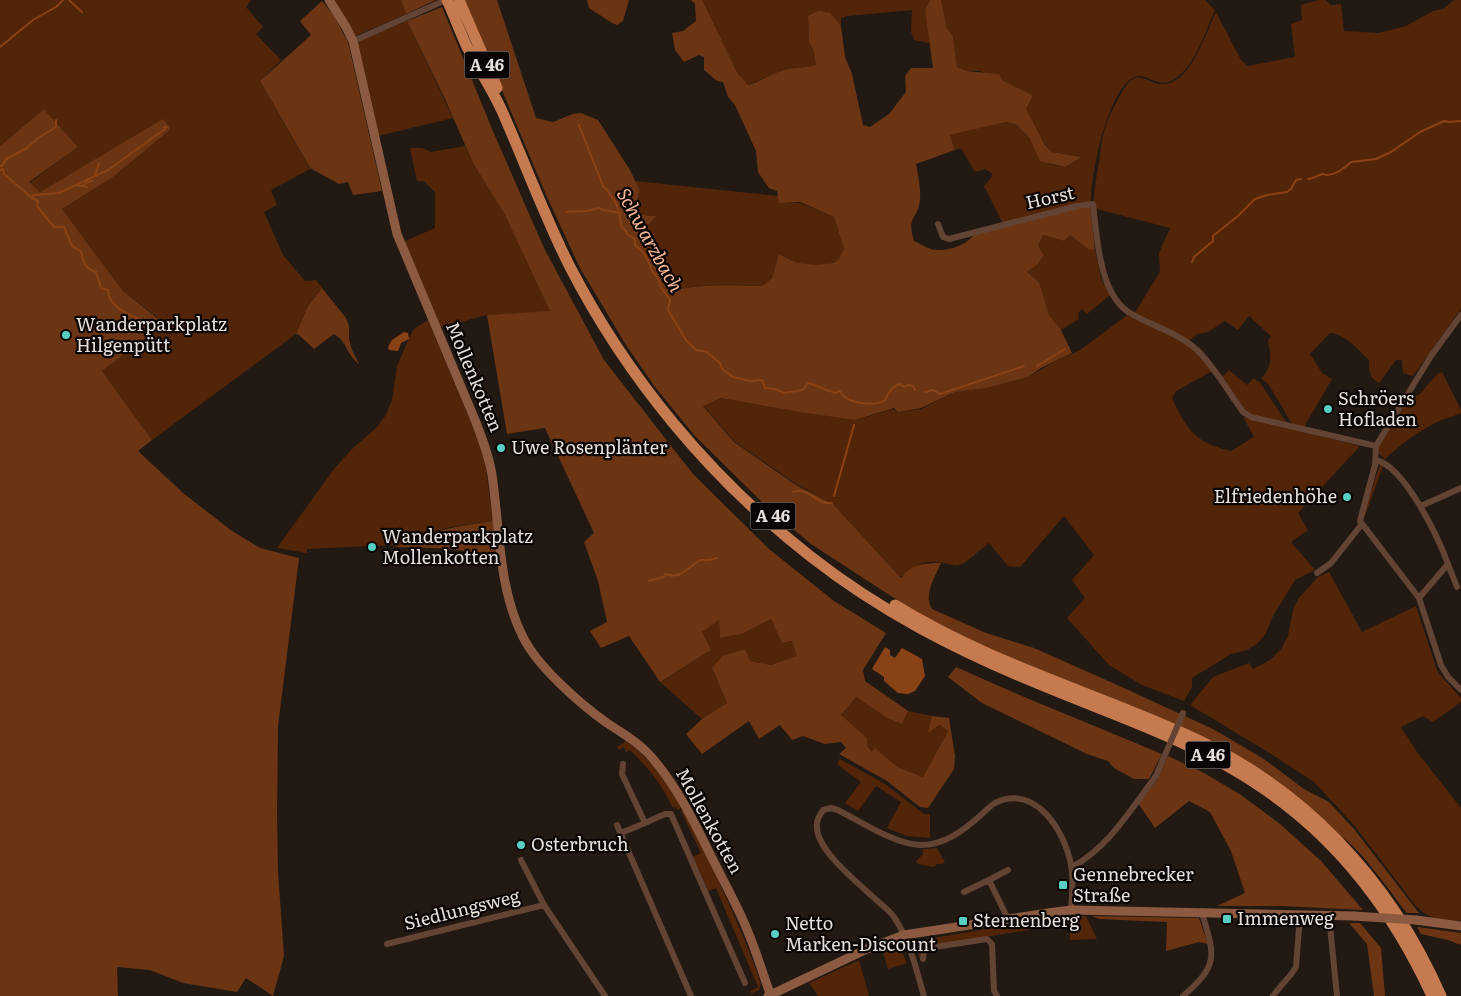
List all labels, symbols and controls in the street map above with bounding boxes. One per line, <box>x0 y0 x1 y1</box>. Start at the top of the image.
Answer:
road number: A 46 <box>464 52 510 78</box>
street label: Horst <box>1023 178 1077 215</box>
water label: Schwarzbach <box>611 182 691 297</box>
place label: Wanderparkplatz Hilgenpütt <box>76 310 227 358</box>
street label: Mollenkotten <box>440 317 511 436</box>
marker: Wanderparkplatz Hilgenpütt <box>60 329 72 341</box>
place label: Schröers Hofladen <box>1338 384 1417 432</box>
marker: Schröers Hofladen <box>1322 403 1334 415</box>
place label: Uwe Rosenplänter <box>511 433 668 460</box>
marker: Uwe Rosenplänter <box>495 442 507 454</box>
place label: Elfriedenhöhe <box>1214 482 1337 509</box>
marker: Elfriedenhöhe <box>1341 491 1353 503</box>
road number: A 46 <box>750 502 796 530</box>
place label: Wanderparkplatz Mollenkotten <box>382 522 533 570</box>
marker: Wanderparkplatz Mollenkotten <box>366 541 378 553</box>
road number: A 46 <box>1186 742 1230 768</box>
street label: Mollenkotten <box>670 762 751 878</box>
place label: Osterbruch <box>531 830 629 857</box>
marker: Osterbruch <box>515 839 527 851</box>
place label: Gennebrecker Straße <box>1073 860 1194 908</box>
marker: Gennebrecker Straße <box>1057 879 1069 891</box>
street label: Siedlungsweg <box>401 881 523 936</box>
place label: Immenweg <box>1237 904 1335 931</box>
place label: Sternenberg <box>973 906 1080 933</box>
place label: Netto Marken-Discount <box>785 909 937 957</box>
marker: Immenweg <box>1221 913 1233 925</box>
marker: Sternenberg <box>957 915 969 927</box>
marker: Netto Marken-Discount <box>769 928 781 940</box>

